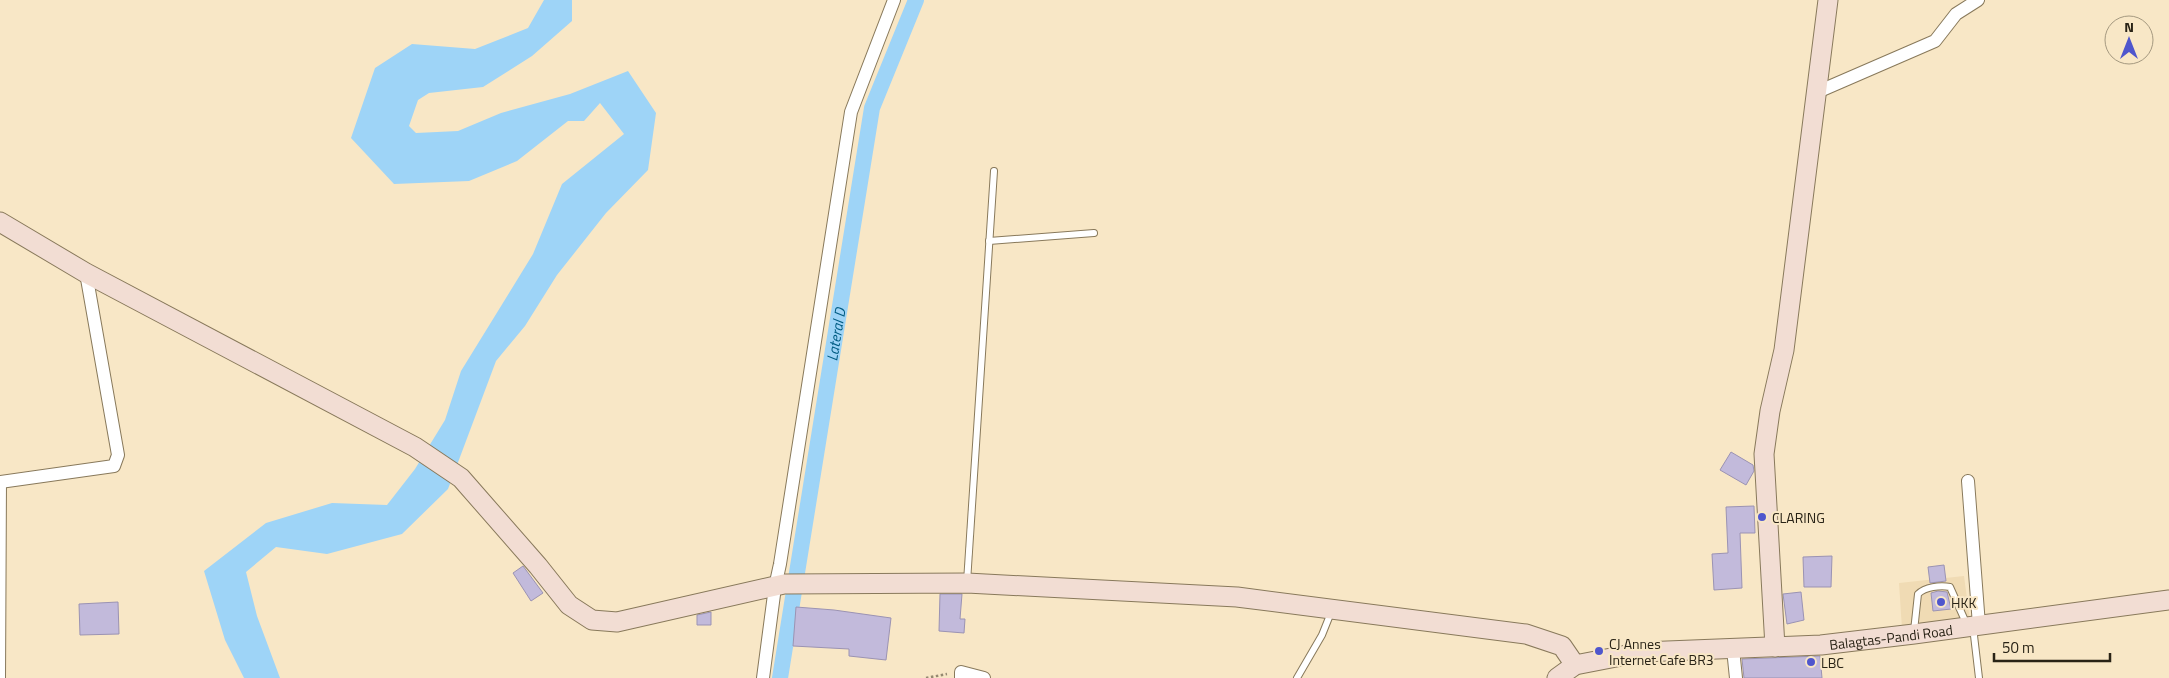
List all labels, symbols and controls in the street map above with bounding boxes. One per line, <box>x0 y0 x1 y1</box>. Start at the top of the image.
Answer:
north arrow <box>2104 15 2154 65</box>
text: N <box>2124 16 2134 37</box>
water label: Lateral D <box>820 305 851 363</box>
place label: CLARING <box>1772 507 1825 528</box>
marker: CLARING <box>1756 511 1768 523</box>
place label: HKK <box>1951 592 1976 613</box>
marker: HKK <box>1935 596 1947 608</box>
street label: Balagtas-Pandi Road <box>1828 618 1954 654</box>
scale bar <box>1994 630 2110 662</box>
place label: CJ Annes Internet Cafe BR3 <box>1609 633 1714 670</box>
text: 50 m <box>2002 636 2035 659</box>
marker: CJ Annes Internet Cafe BR3 <box>1593 645 1605 657</box>
place label: LBC <box>1821 652 1844 673</box>
marker: LBC <box>1805 656 1817 668</box>

